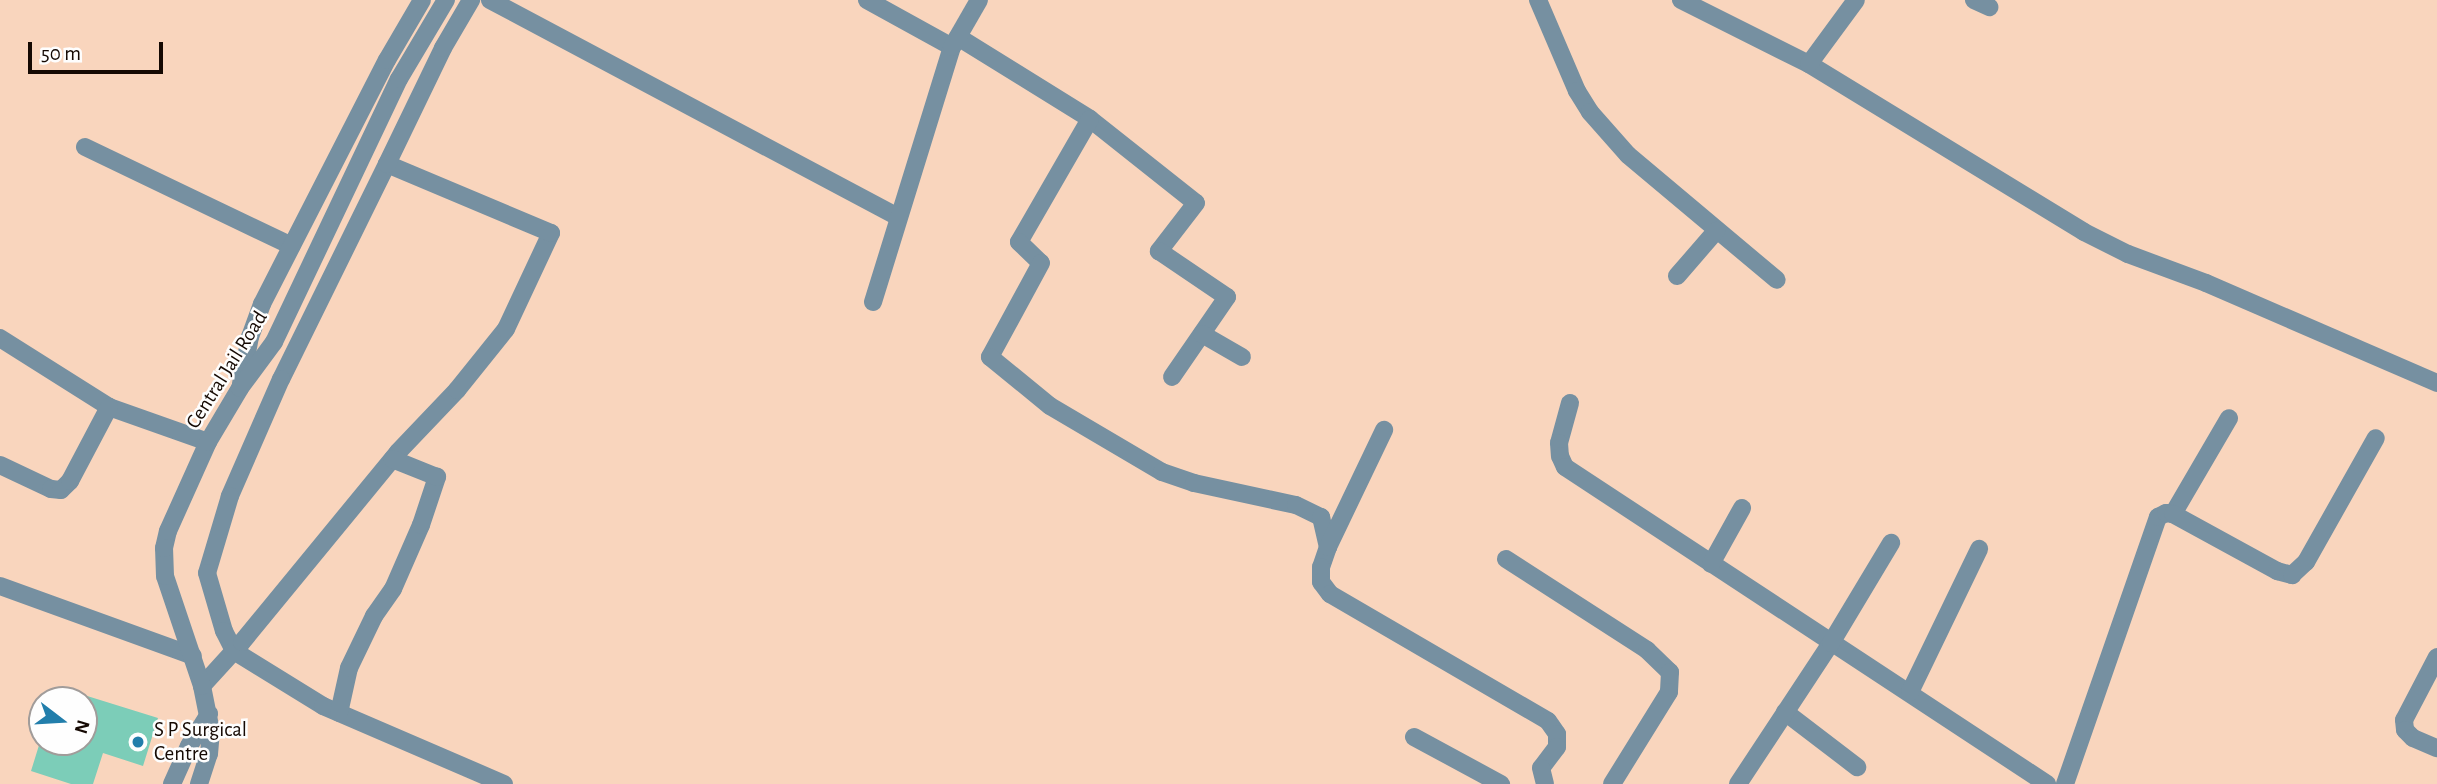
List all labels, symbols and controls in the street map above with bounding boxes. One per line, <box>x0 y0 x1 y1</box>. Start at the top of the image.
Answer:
scale bar <box>32 28 166 72</box>
text: 50 m <box>41 43 81 64</box>
street label: Central Jail Road <box>181 307 273 433</box>
north arrow <box>28 686 98 756</box>
place label: S P Surgical Centre <box>154 717 247 767</box>
text: N <box>71 718 93 736</box>
marker: S P Surgical Centre <box>128 732 148 752</box>

